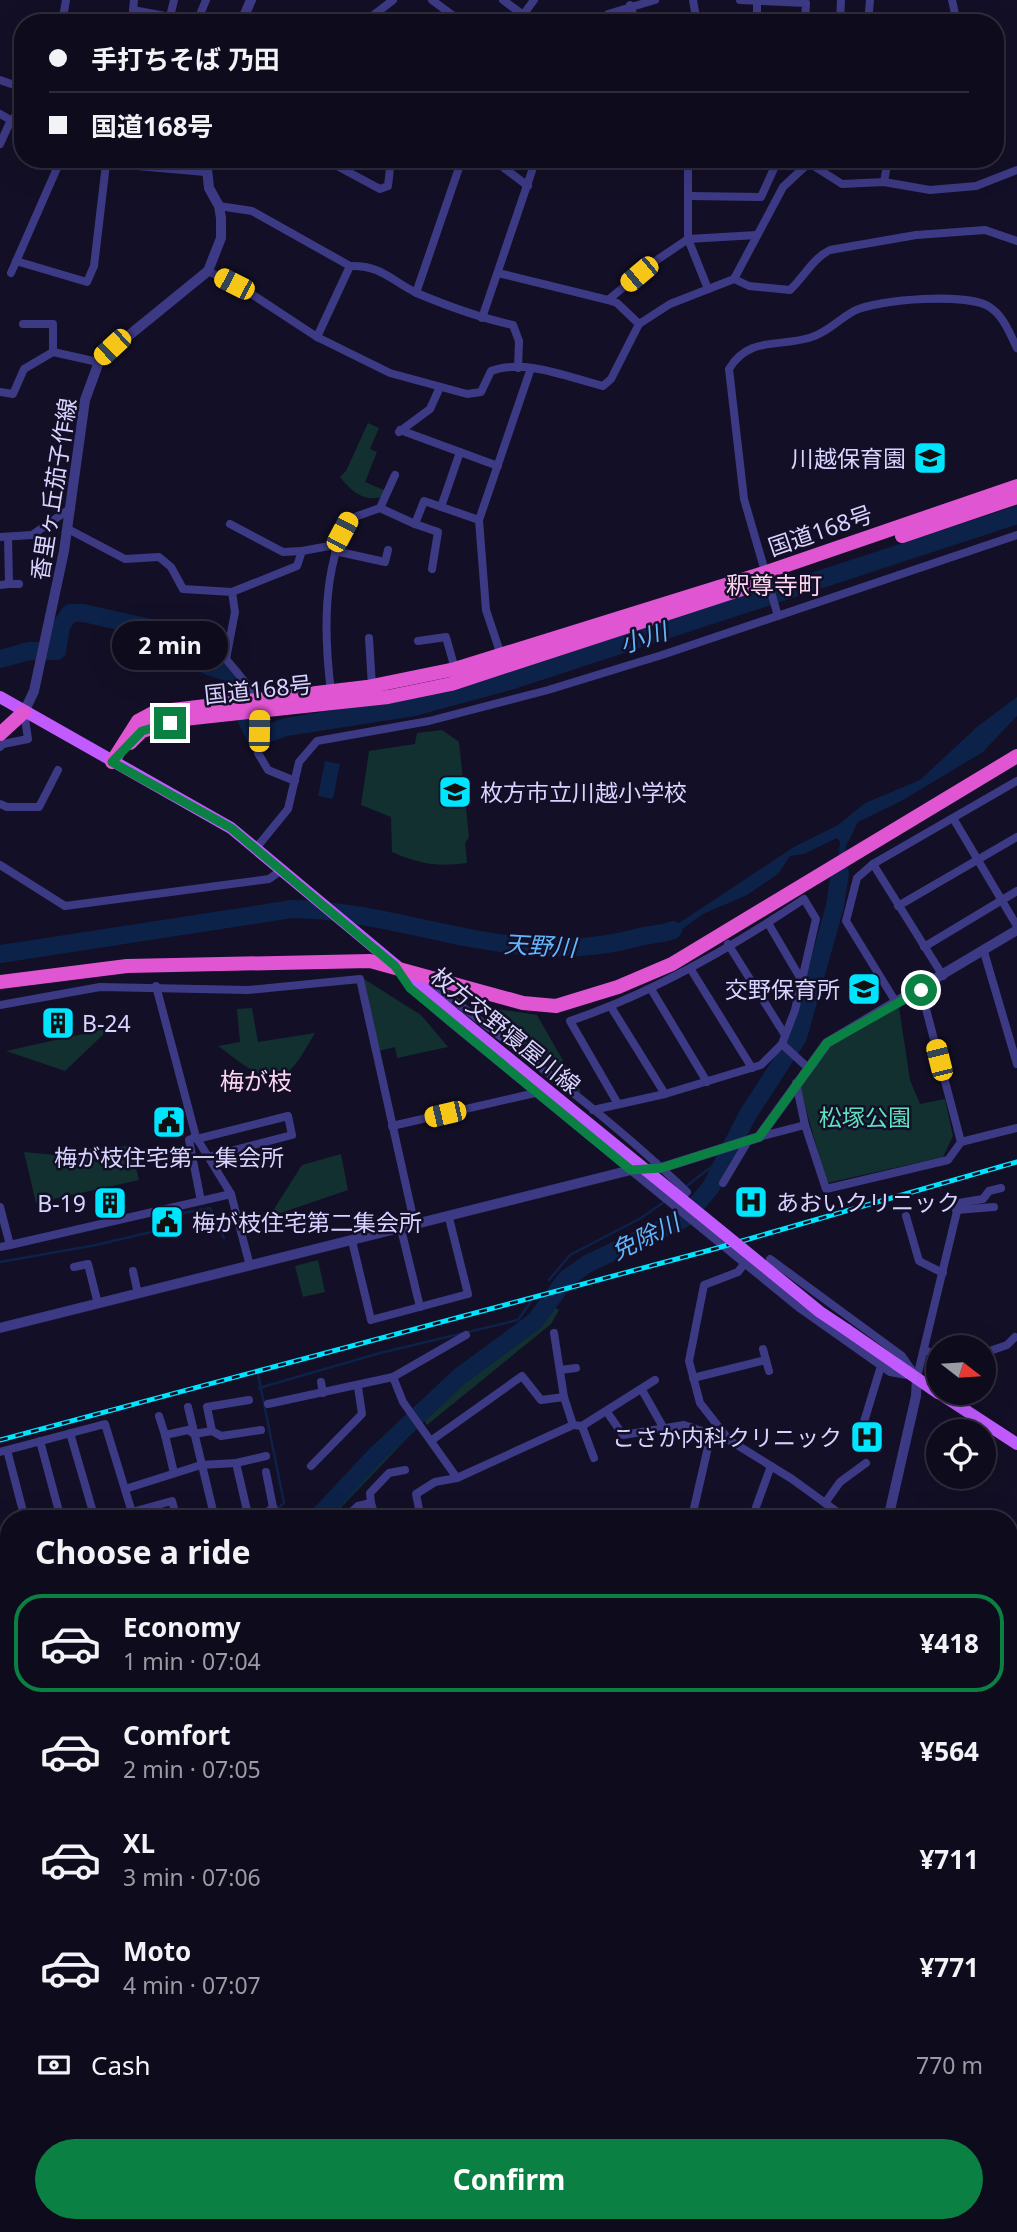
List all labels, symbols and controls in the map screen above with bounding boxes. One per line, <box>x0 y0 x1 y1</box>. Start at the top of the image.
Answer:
text: 手打ちそば 乃田 <box>91 41 280 77</box>
text: 国道168号 <box>91 108 214 144</box>
car <box>617 252 662 296</box>
car <box>211 265 258 303</box>
car <box>90 325 135 369</box>
street label: 香里ヶ丘茄子作線 <box>23 396 83 582</box>
school or university icon: 川越保育園 <box>911 439 949 477</box>
place label: 川越保育園 <box>791 442 906 474</box>
street label: 国道168号 <box>764 497 876 563</box>
car <box>323 509 362 555</box>
district label: 釈尊寺町 <box>726 568 822 601</box>
water label: 小川 <box>615 613 674 660</box>
callout: 2 min <box>112 622 228 670</box>
text: 2 min <box>138 629 202 661</box>
street label: 国道168号 <box>202 667 314 711</box>
route end <box>154 707 186 739</box>
car <box>249 710 270 752</box>
school or university icon: 枚方市立川越小学校 <box>436 773 474 811</box>
place label: 枚方市立川越小学校 <box>480 776 687 808</box>
water label: 天野川 <box>503 927 580 964</box>
street label: 枚方交野寝屋川線 <box>424 960 588 1100</box>
school or university icon: 交野保育所 <box>845 970 883 1008</box>
place label: 交野保育所 <box>725 973 840 1005</box>
route start <box>905 974 937 1006</box>
building icon: B-24 <box>39 1004 77 1042</box>
place label: B-24 <box>82 1007 131 1039</box>
car <box>924 1037 955 1083</box>
district label: 梅が枝 <box>220 1064 292 1097</box>
car <box>423 1099 468 1129</box>
park label: 松塚公園 <box>819 1101 911 1133</box>
public building icon: 梅が枝住宅第一集会所 <box>150 1103 188 1141</box>
place label: 梅が枝住宅第一集会所 <box>54 1141 284 1173</box>
hospital icon: あおいクリニック <box>732 1183 770 1221</box>
building icon: B-19 <box>91 1184 129 1222</box>
place label: あおいクリニック <box>776 1186 960 1218</box>
place label: B-19 <box>37 1187 86 1219</box>
public building icon: 梅が枝住宅第二集会所 <box>148 1203 186 1241</box>
water label: 免除川 <box>605 1204 687 1267</box>
place label: 梅が枝住宅第二集会所 <box>192 1206 422 1238</box>
north arrow <box>926 1335 996 1405</box>
map controls <box>926 1335 996 1489</box>
hospital icon: こさか内科クリニック <box>848 1418 886 1456</box>
button: locate <box>926 1419 996 1489</box>
place label: こさか内科クリニック <box>612 1421 842 1453</box>
text: Choose a ride <box>35 1530 251 1573</box>
text: Economy <box>123 1609 241 1645</box>
icon: car <box>39 1612 102 1675</box>
text: ¥418 <box>920 1625 979 1661</box>
text: 1 min · 07:04 <box>123 1645 261 1677</box>
text: Comfort <box>123 1717 231 1753</box>
icon: car <box>39 1720 102 1783</box>
text: ¥564 <box>920 1733 979 1769</box>
text: 2 min · 07:05 <box>123 1753 261 1785</box>
text: XL <box>123 1825 155 1861</box>
icon: car <box>39 1828 102 1891</box>
text: ¥711 <box>920 1841 979 1877</box>
text: 3 min · 07:06 <box>123 1861 261 1893</box>
text: Moto <box>123 1933 191 1969</box>
icon: car <box>39 1936 102 1999</box>
text: ¥771 <box>920 1949 979 1985</box>
text: 4 min · 07:07 <box>123 1969 261 2001</box>
icon: cash <box>35 2046 73 2084</box>
text: Cash <box>91 2047 151 2083</box>
text: 770 m <box>916 2049 983 2081</box>
button: Confirm <box>35 2139 983 2219</box>

